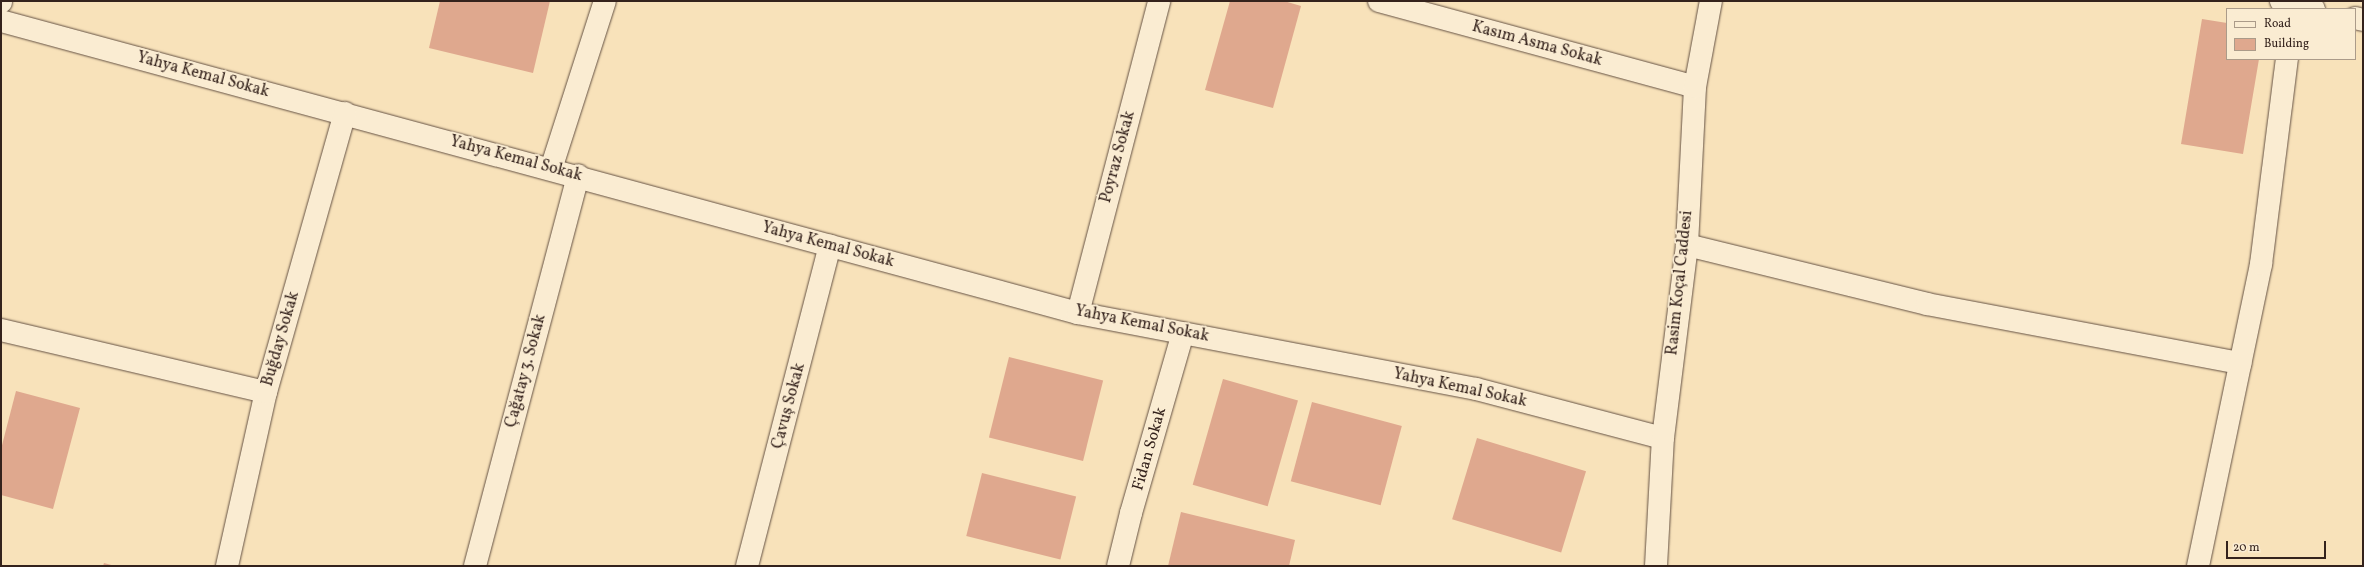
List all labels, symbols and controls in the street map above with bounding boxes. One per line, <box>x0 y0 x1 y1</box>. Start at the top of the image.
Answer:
legend <box>2226 8 2356 60</box>
text: Road <box>2264 16 2291 32</box>
street label: Kasım Asma Sokak <box>1470 17 1604 71</box>
text: Building <box>2264 36 2309 52</box>
street label: Yahya Kemal Sokak <box>135 48 271 102</box>
street label: Poyraz Sokak <box>1097 109 1139 205</box>
street label: Yahya Kemal Sokak <box>448 132 584 186</box>
street label: Rasim Koçal Caddesi <box>1663 210 1697 356</box>
street label: Yahya Kemal Sokak <box>760 218 896 272</box>
street label: Buğday Sokak <box>258 289 304 389</box>
street label: Yahya Kemal Sokak <box>1073 302 1211 346</box>
street label: Çağatay 3. Sokak <box>502 312 550 430</box>
street label: Çavuş Sokak <box>768 361 810 451</box>
street label: Yahya Kemal Sokak <box>1391 364 1529 412</box>
street label: Fidan Sokak <box>1129 405 1171 493</box>
scale bar <box>2228 533 2328 559</box>
text: 20 m <box>2233 540 2260 556</box>

